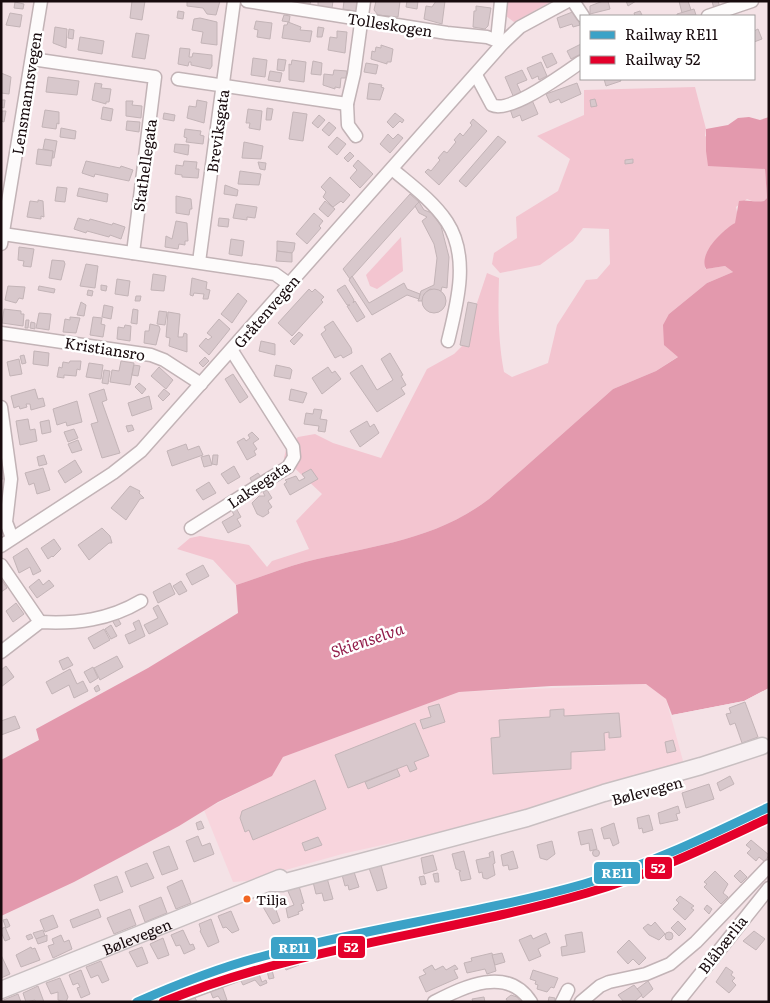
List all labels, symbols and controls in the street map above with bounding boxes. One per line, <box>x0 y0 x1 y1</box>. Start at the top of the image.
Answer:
street label: Tolleskogen <box>346 6 434 42</box>
legend <box>580 15 755 80</box>
text: Railway RE11 <box>625 22 718 45</box>
street label: Lensmannsvegen <box>5 30 47 156</box>
text: Railway 52 <box>625 47 701 70</box>
street label: Breviksgata <box>200 87 234 174</box>
street label: Stathellegata <box>126 116 162 213</box>
street label: Gråtenvegen <box>228 269 305 353</box>
street label: Kristiansro <box>63 330 147 366</box>
street label: Laksegata <box>222 454 295 513</box>
water label: Skienselva <box>327 615 408 663</box>
street label: Bølevegen <box>609 769 685 811</box>
line badge: 52 <box>644 856 673 880</box>
text: 52 <box>651 857 666 877</box>
line badge: RE11 <box>593 861 641 885</box>
text: RE11 <box>601 862 633 882</box>
place label: Tilja <box>256 889 287 909</box>
marker: Tilja <box>242 894 252 904</box>
street label: Blåbærlia <box>692 909 753 978</box>
street label: Bølevegen <box>98 911 175 960</box>
line badge: 52 <box>337 935 366 959</box>
line badge: RE11 <box>270 936 317 960</box>
text: 52 <box>344 936 359 956</box>
text: RE11 <box>278 937 310 957</box>

